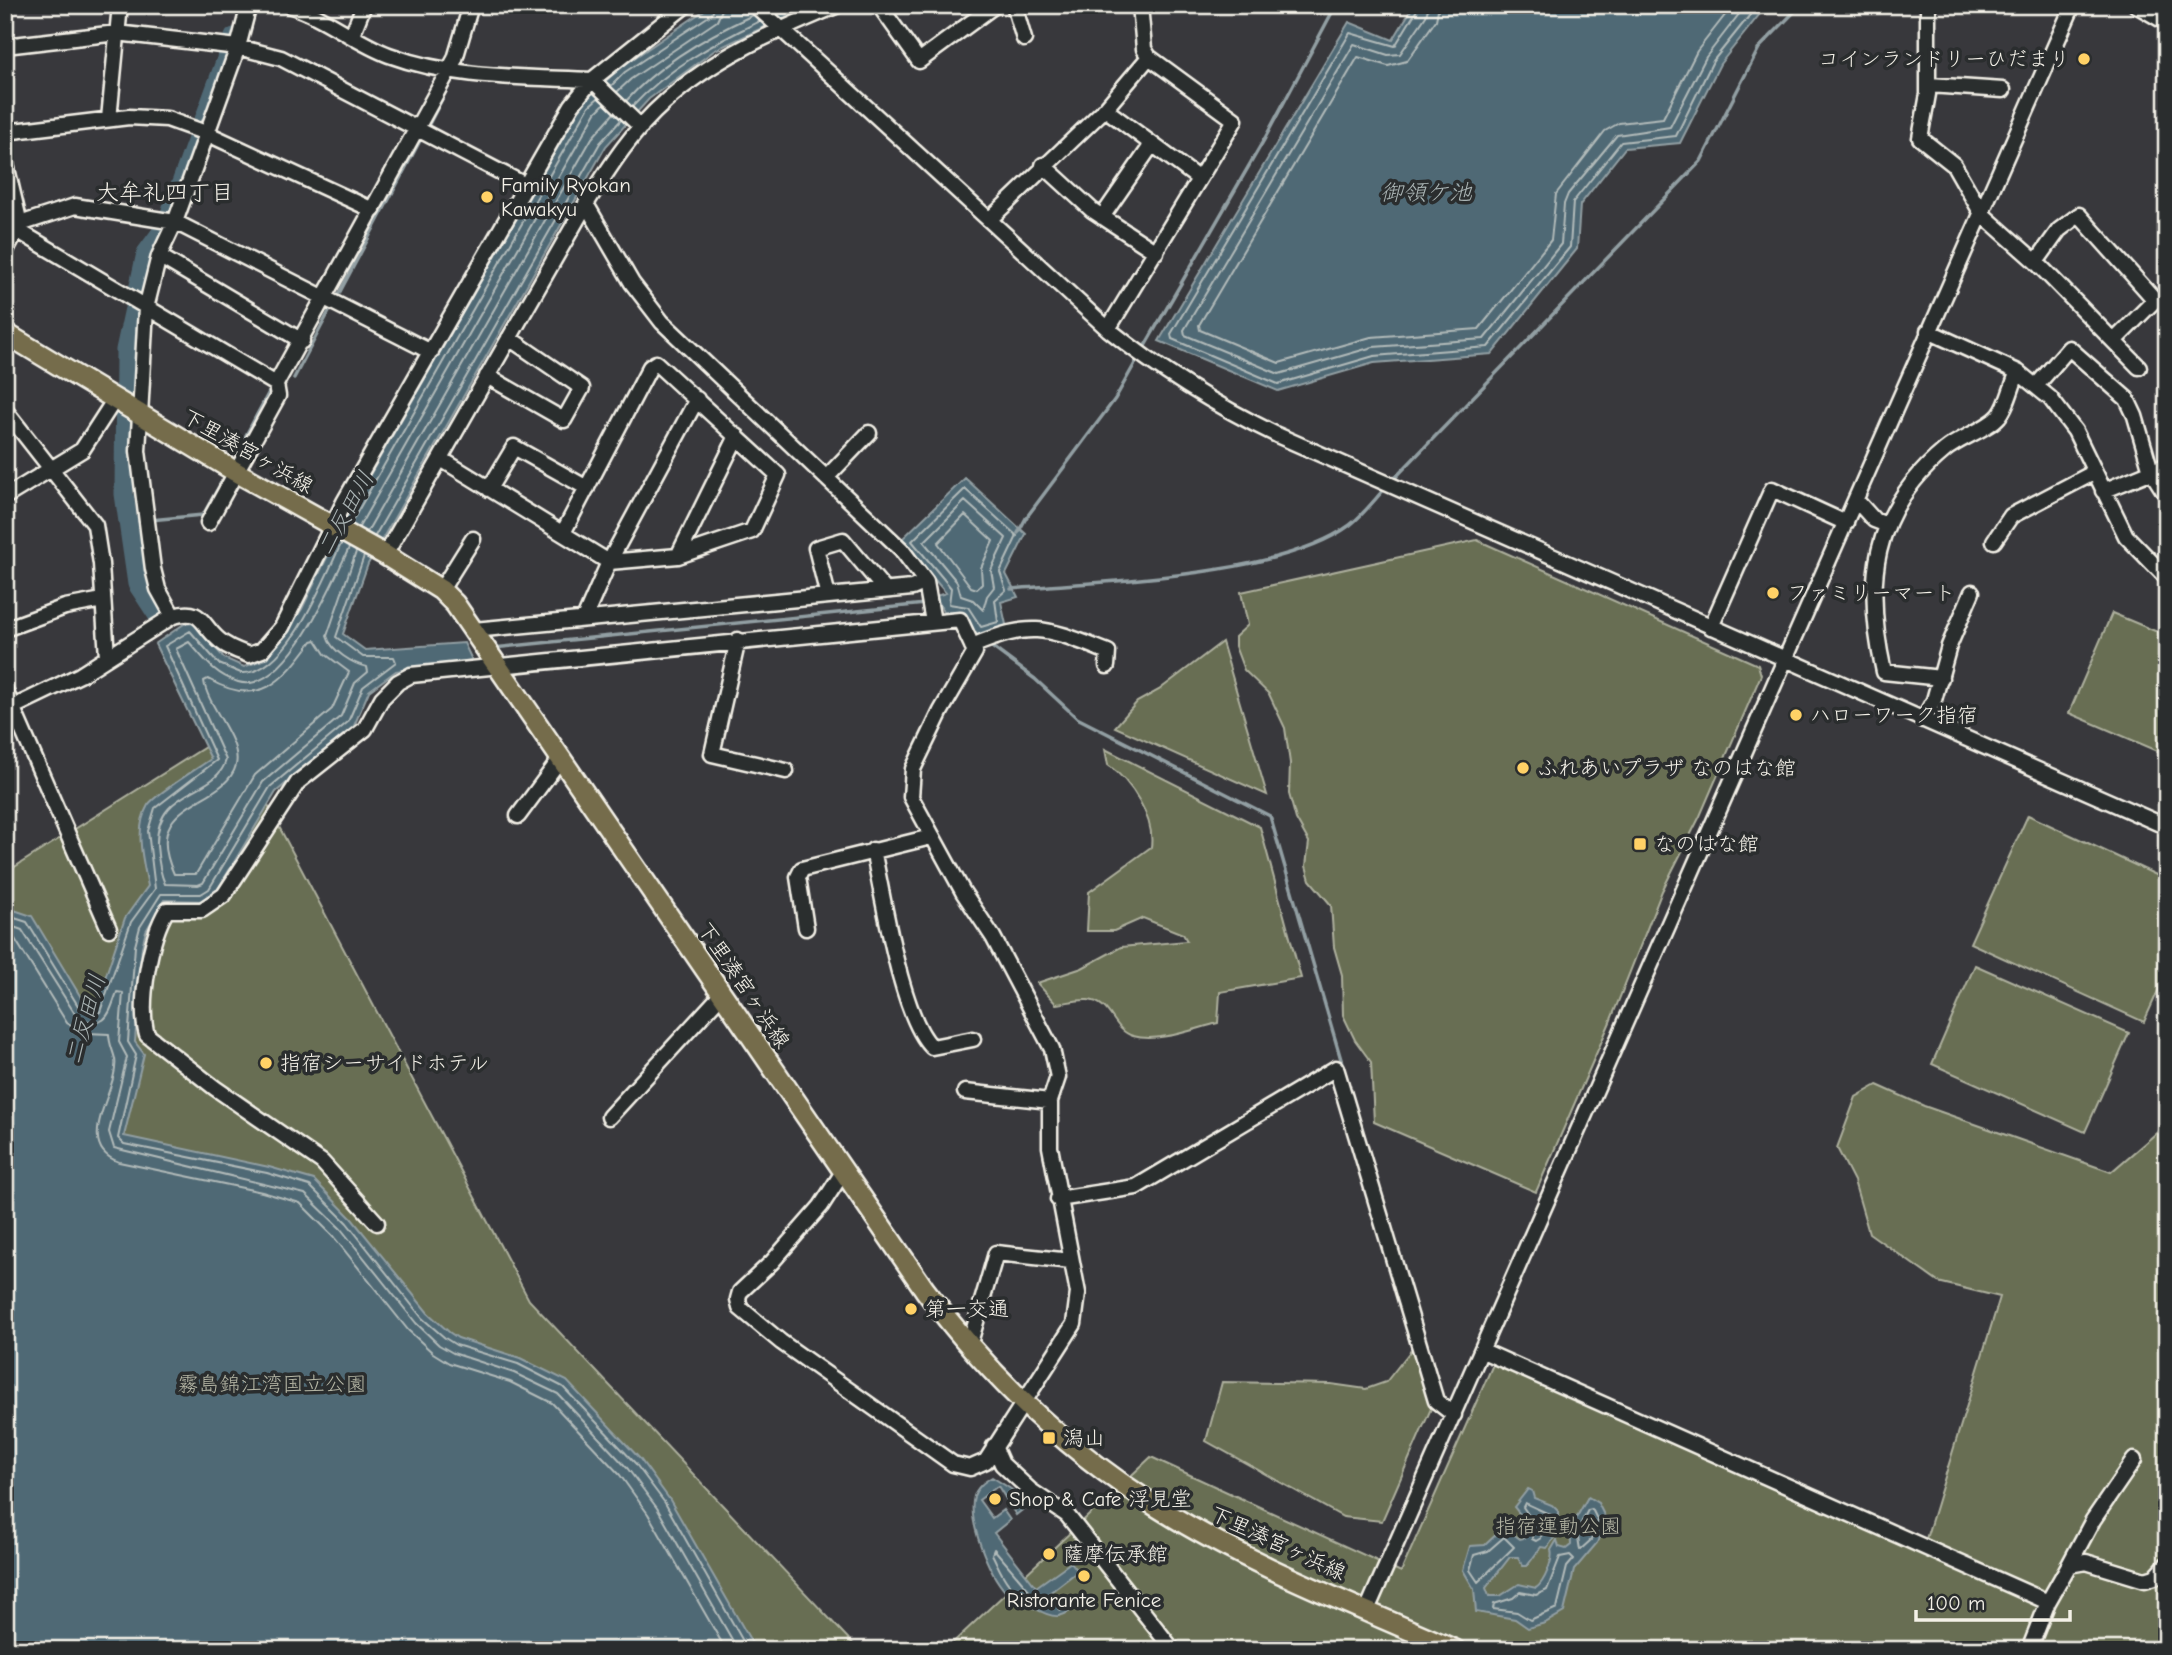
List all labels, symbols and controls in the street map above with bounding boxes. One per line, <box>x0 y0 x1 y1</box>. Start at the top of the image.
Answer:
place label: コインランドリーひだまり <box>1818 47 2070 71</box>
marker: コインランドリーひだまり <box>2076 51 2092 67</box>
place label: Family Ryokan Kawakyu <box>501 173 631 221</box>
district label: 大牟礼四丁目 <box>96 179 234 206</box>
water label: 御領ケ池 <box>1380 179 1473 206</box>
marker: Family Ryokan Kawakyu <box>479 189 495 205</box>
street label: 下里湊宮ヶ浜線 <box>178 404 318 498</box>
water label: 二反田川 <box>311 466 380 560</box>
place label: ファミリーマート <box>1787 581 1955 605</box>
marker: ファミリーマート <box>1765 585 1781 601</box>
place label: ハローワーク指宿 <box>1810 703 1978 727</box>
marker: ハローワーク指宿 <box>1788 707 1804 723</box>
place label: ふれあいプラザ なのはな館 <box>1537 756 1796 780</box>
marker: ふれあいプラザ なのはな館 <box>1515 760 1531 776</box>
place label: なのはな館 <box>1654 832 1759 856</box>
marker: なのはな館 <box>1632 836 1648 852</box>
street label: 下里湊宮ヶ浜線 <box>693 917 795 1053</box>
water label: 二反田川 <box>60 971 111 1067</box>
place label: 指宿シーサイドホテル <box>280 1051 489 1075</box>
marker: 指宿シーサイドホテル <box>258 1055 274 1071</box>
place label: 第一交通 <box>925 1297 1009 1321</box>
marker: 第一交通 <box>903 1301 919 1317</box>
park label: 霧島錦江湾国立公園 <box>178 1372 367 1396</box>
place label: 潟山 <box>1063 1426 1105 1450</box>
marker: 潟山 <box>1041 1430 1057 1446</box>
place label: Shop & Cafe 浮見堂 <box>1009 1487 1191 1511</box>
marker: Shop & Cafe 浮見堂 <box>987 1491 1003 1507</box>
street label: 下里湊宮ヶ浜線 <box>1206 1501 1350 1585</box>
park label: 指宿運動公園 <box>1495 1514 1621 1538</box>
place label: 薩摩伝承館 <box>1063 1542 1168 1566</box>
marker: 薩摩伝承館 <box>1041 1546 1057 1562</box>
marker: Ristorante Fenice <box>1076 1568 1092 1584</box>
scale bar <box>1916 1578 2070 1622</box>
place label: Ristorante Fenice <box>1007 1588 1161 1612</box>
text: 100 m <box>1927 1591 1985 1615</box>

